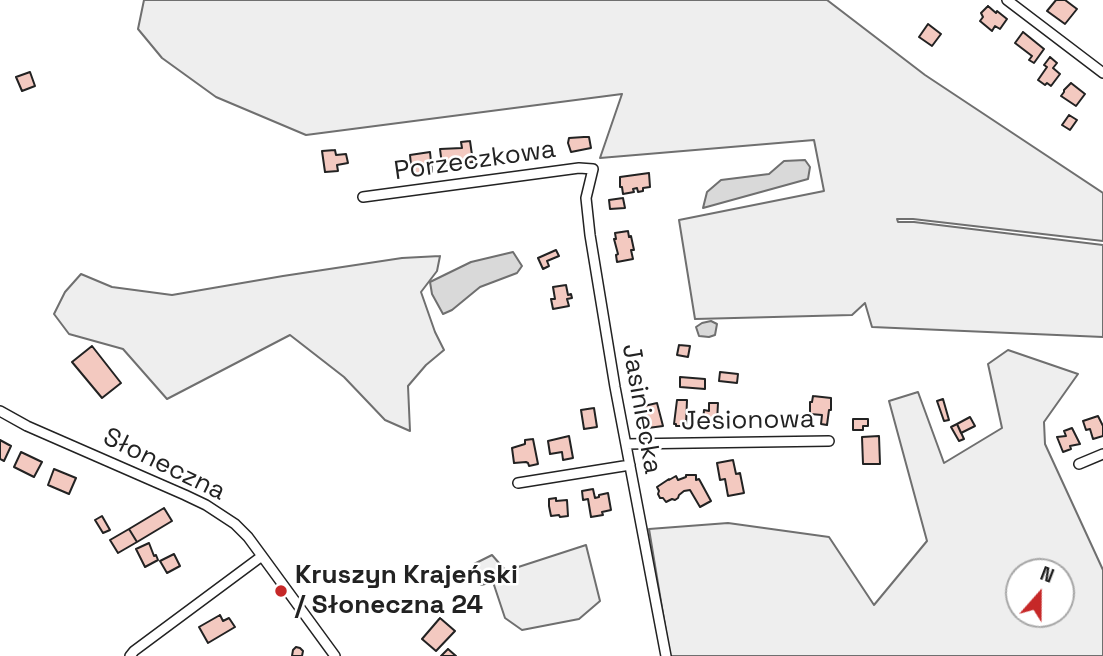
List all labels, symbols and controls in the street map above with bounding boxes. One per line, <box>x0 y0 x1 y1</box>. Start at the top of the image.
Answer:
street label: Porzeczkowa <box>392 134 558 188</box>
street label: Jasiniecka <box>614 341 668 477</box>
street label: Jesionowa <box>681 404 815 438</box>
street label: Słoneczna <box>98 422 230 508</box>
north arrow <box>1005 558 1075 628</box>
place label: Kruszyn Krajeński / Słoneczna 24 <box>295 560 518 622</box>
text: N <box>1037 561 1057 589</box>
marker: Kruszyn Krajeński / Słoneczna 24 <box>273 583 289 599</box>

